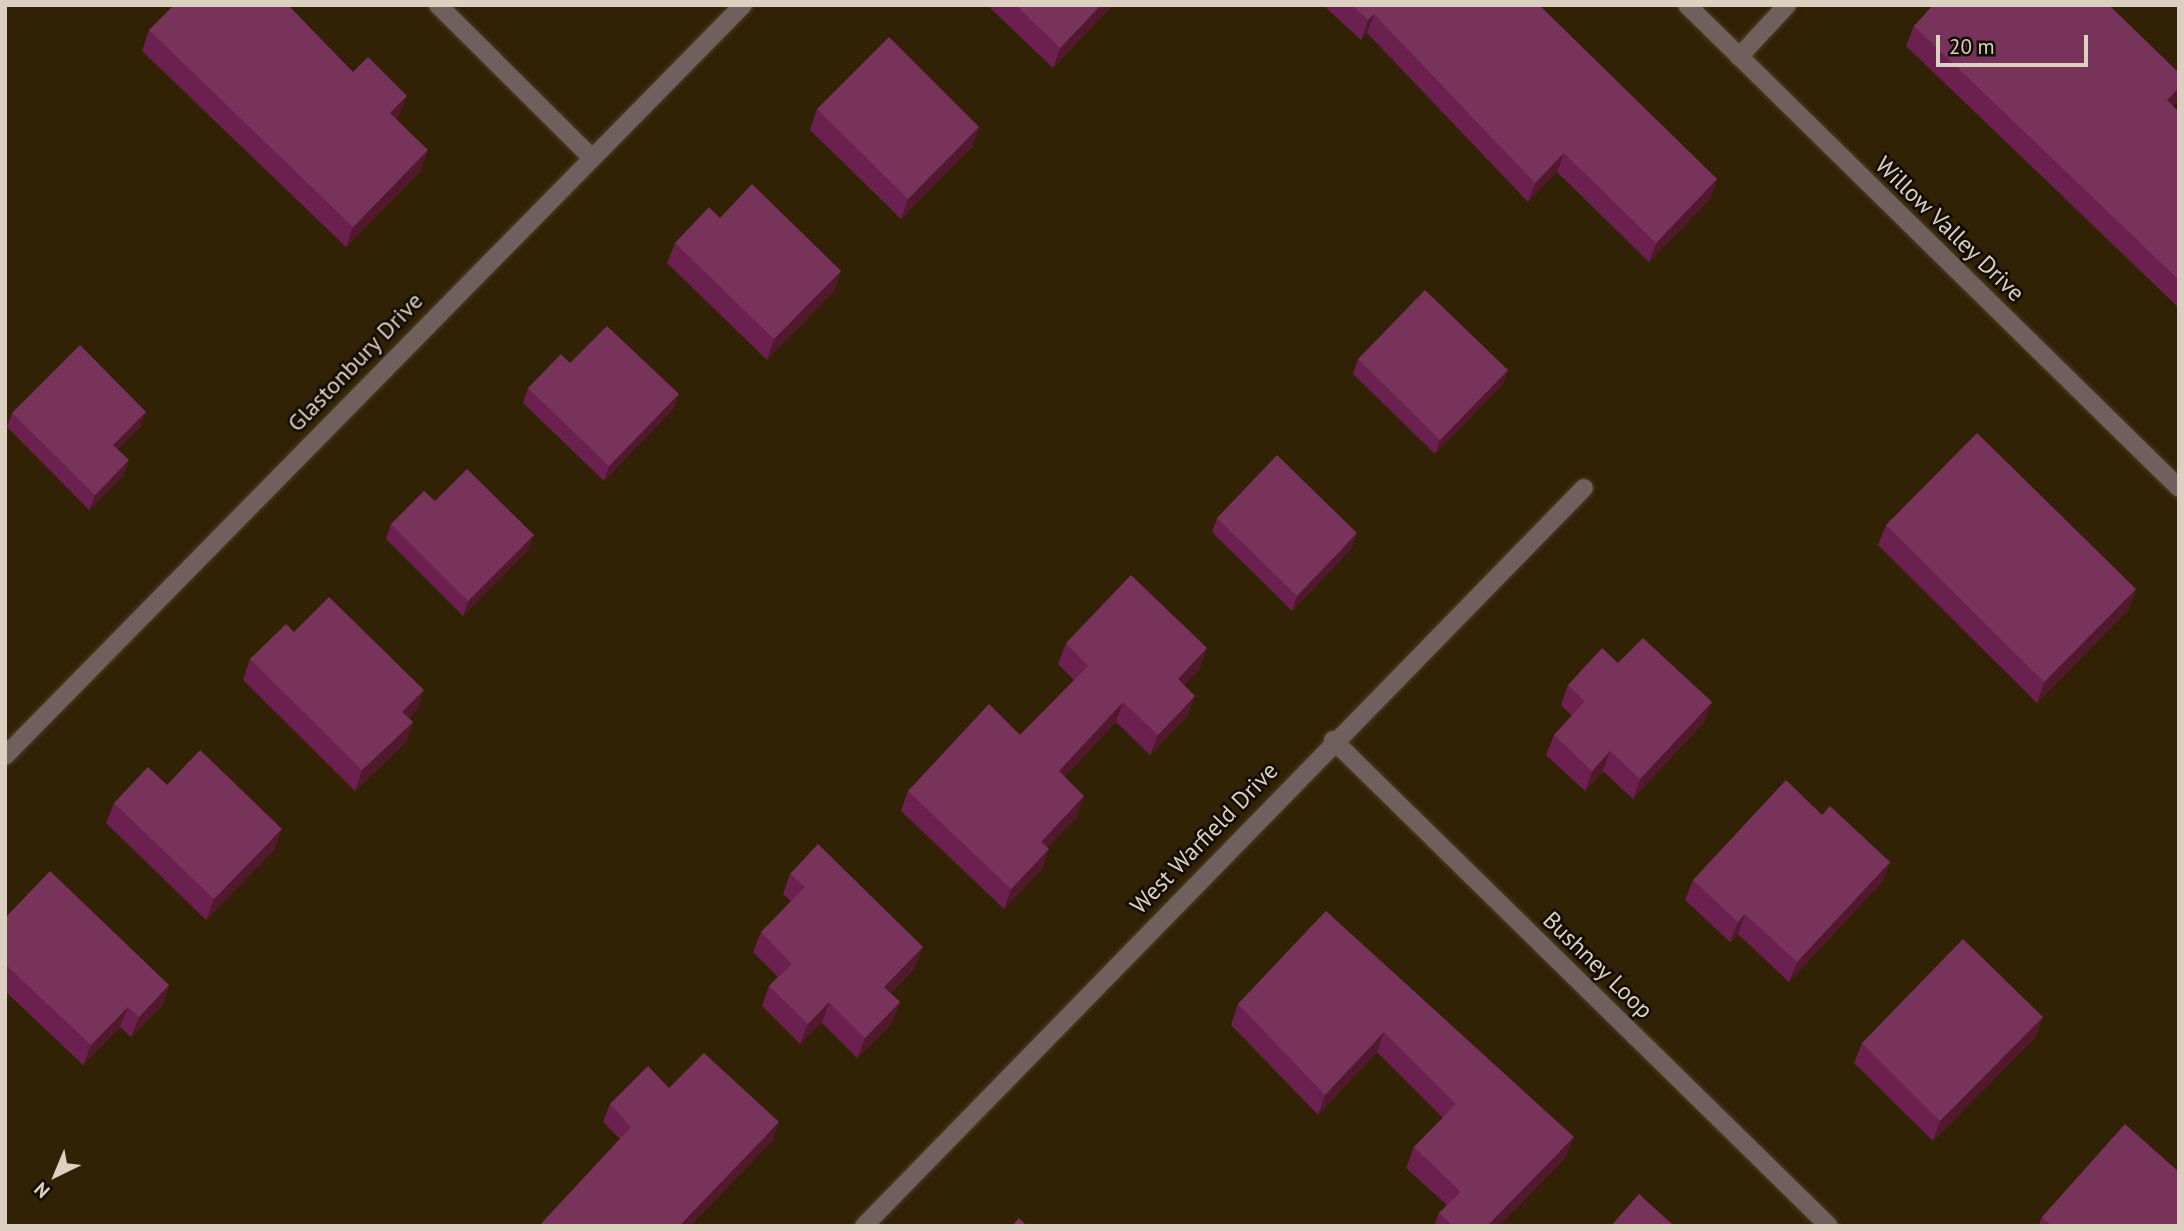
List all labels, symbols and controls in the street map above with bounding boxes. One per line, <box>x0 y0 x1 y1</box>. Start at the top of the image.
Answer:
scale bar <box>1939 21 2091 65</box>
text: 20 m <box>1949 33 1995 60</box>
street label: Willow Valley Drive <box>1869 150 2031 308</box>
street label: Glastonbury Drive <box>281 286 429 438</box>
street label: West Warfield Drive <box>1124 756 1284 920</box>
street label: Bushney Loop <box>1537 905 1659 1025</box>
north arrow <box>21 1140 91 1210</box>
text: N <box>29 1177 54 1203</box>

